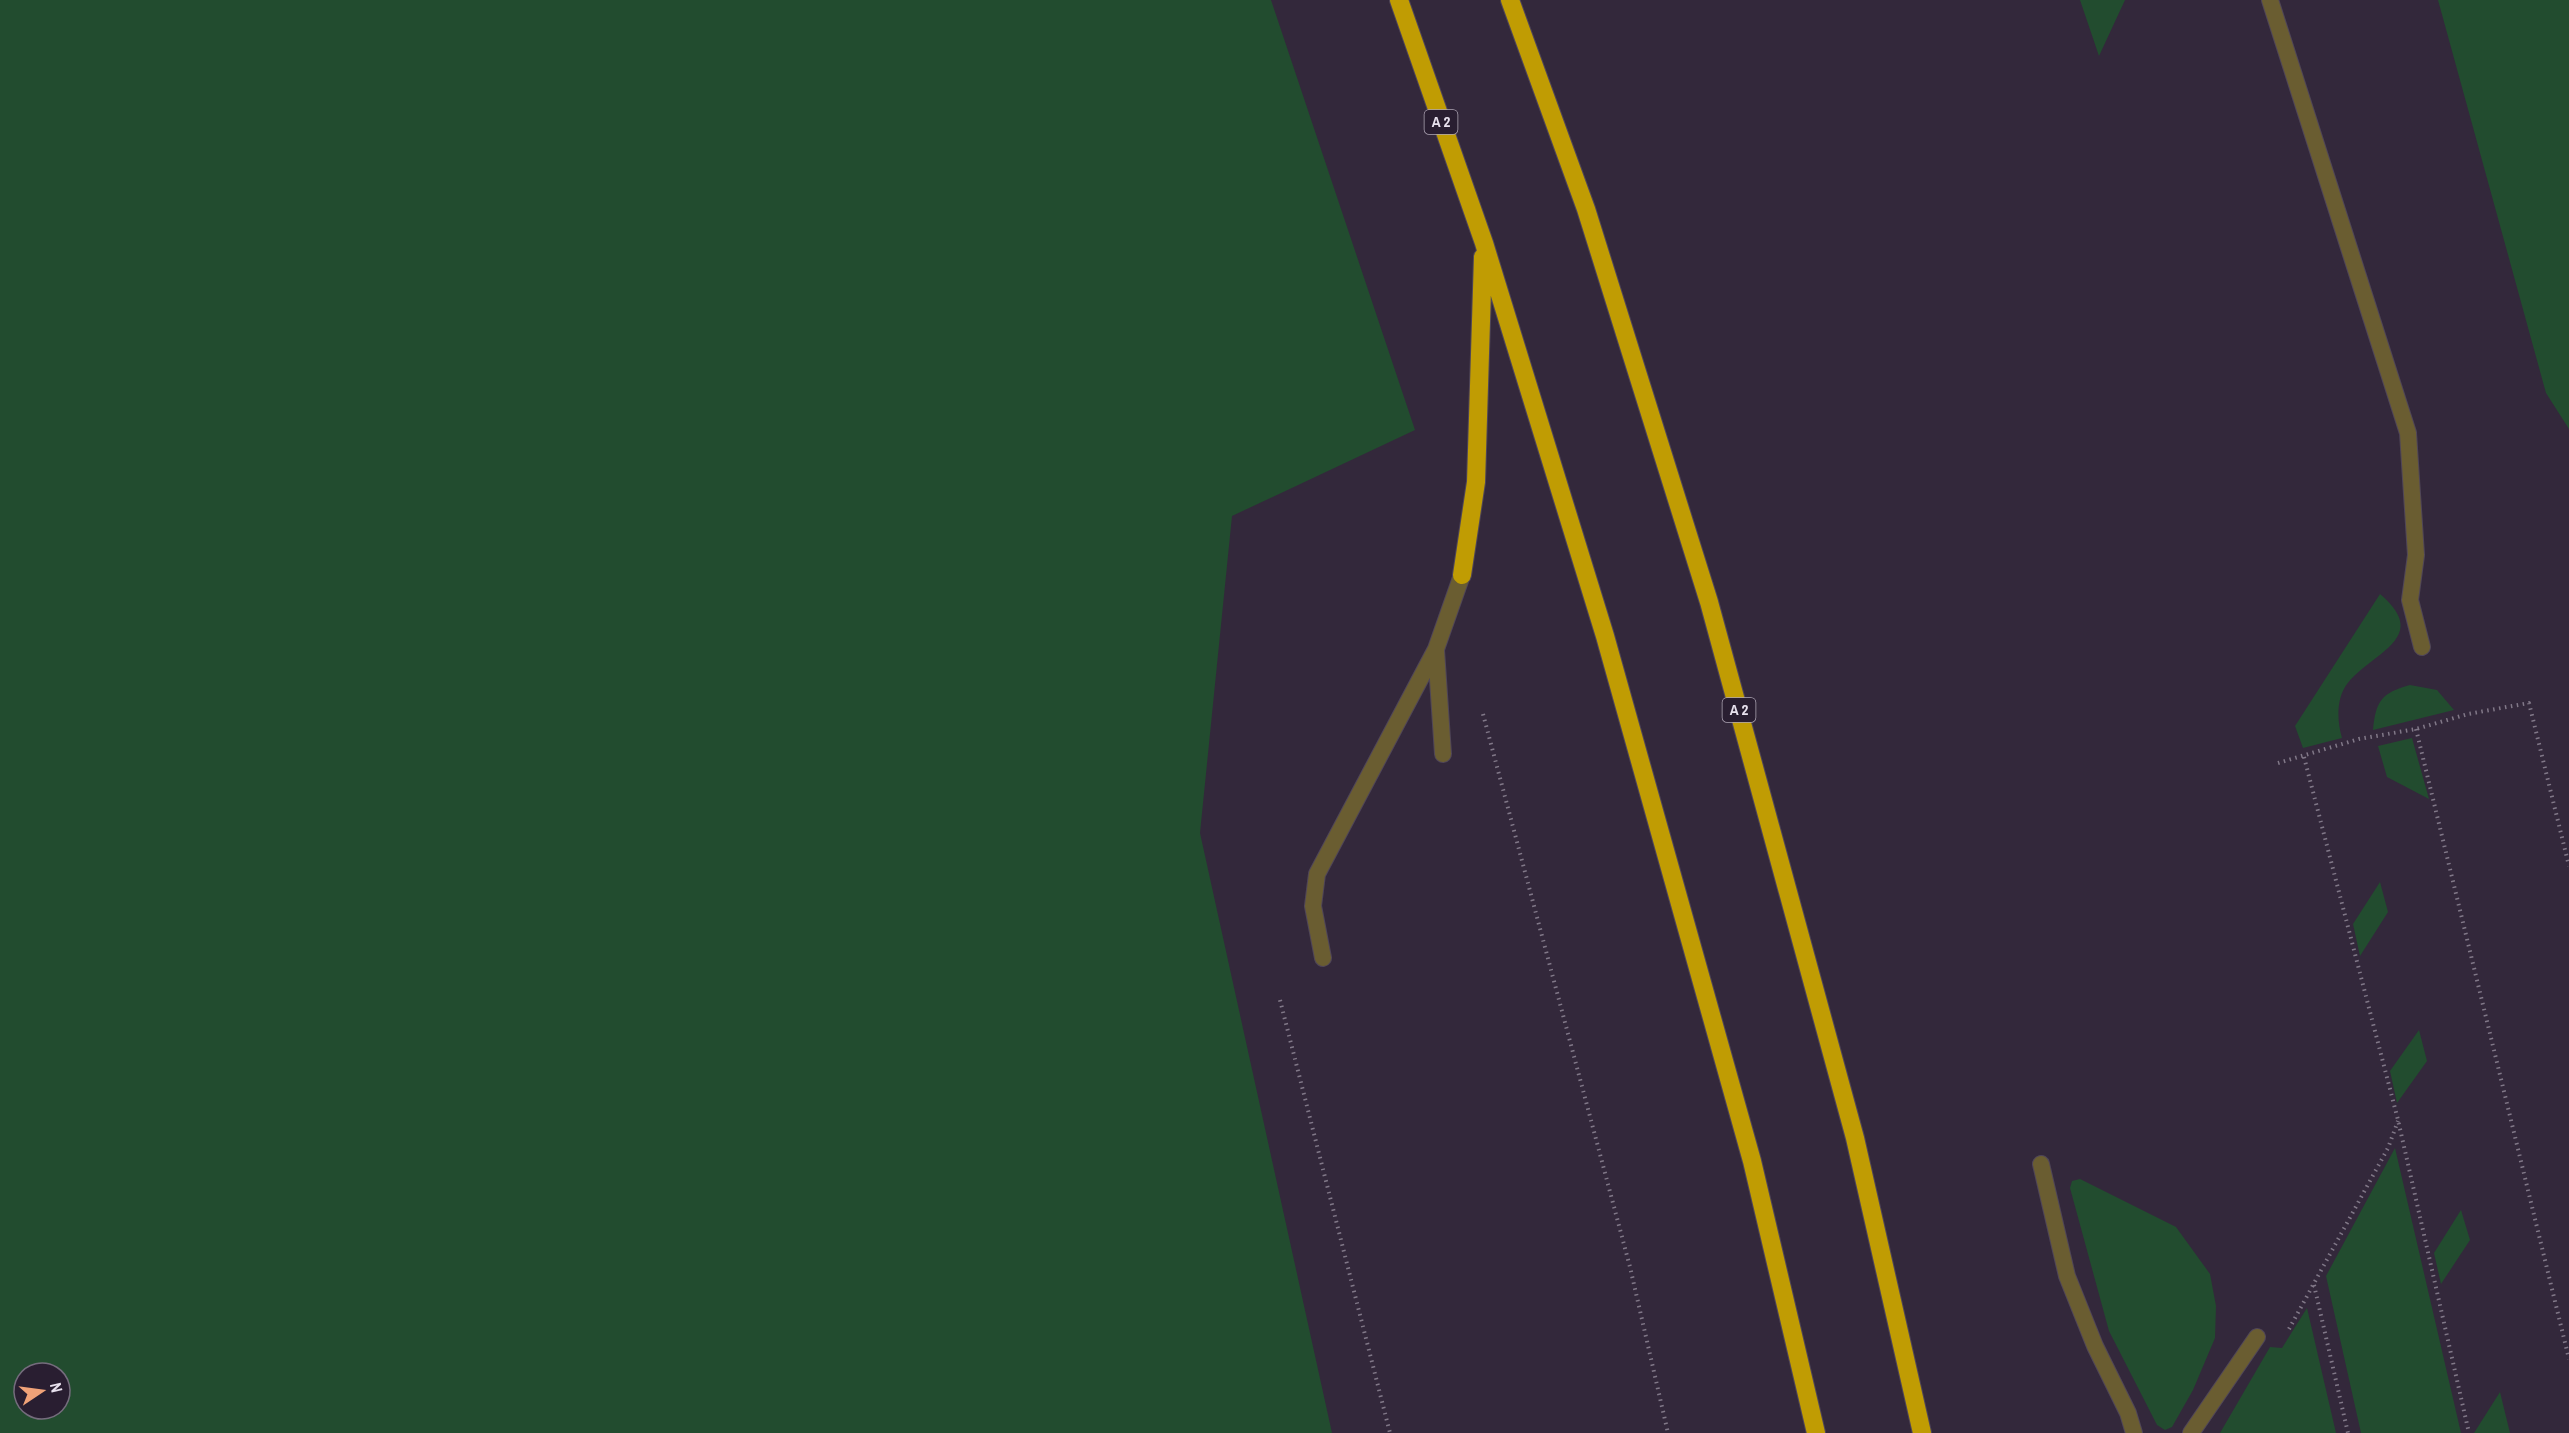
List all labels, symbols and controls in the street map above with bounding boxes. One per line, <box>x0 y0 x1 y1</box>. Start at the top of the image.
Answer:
road number: A 2 <box>1424 110 1458 134</box>
road number: A 2 <box>1722 698 1756 722</box>
north arrow <box>12 1361 72 1421</box>
text: N <box>45 1381 68 1395</box>

